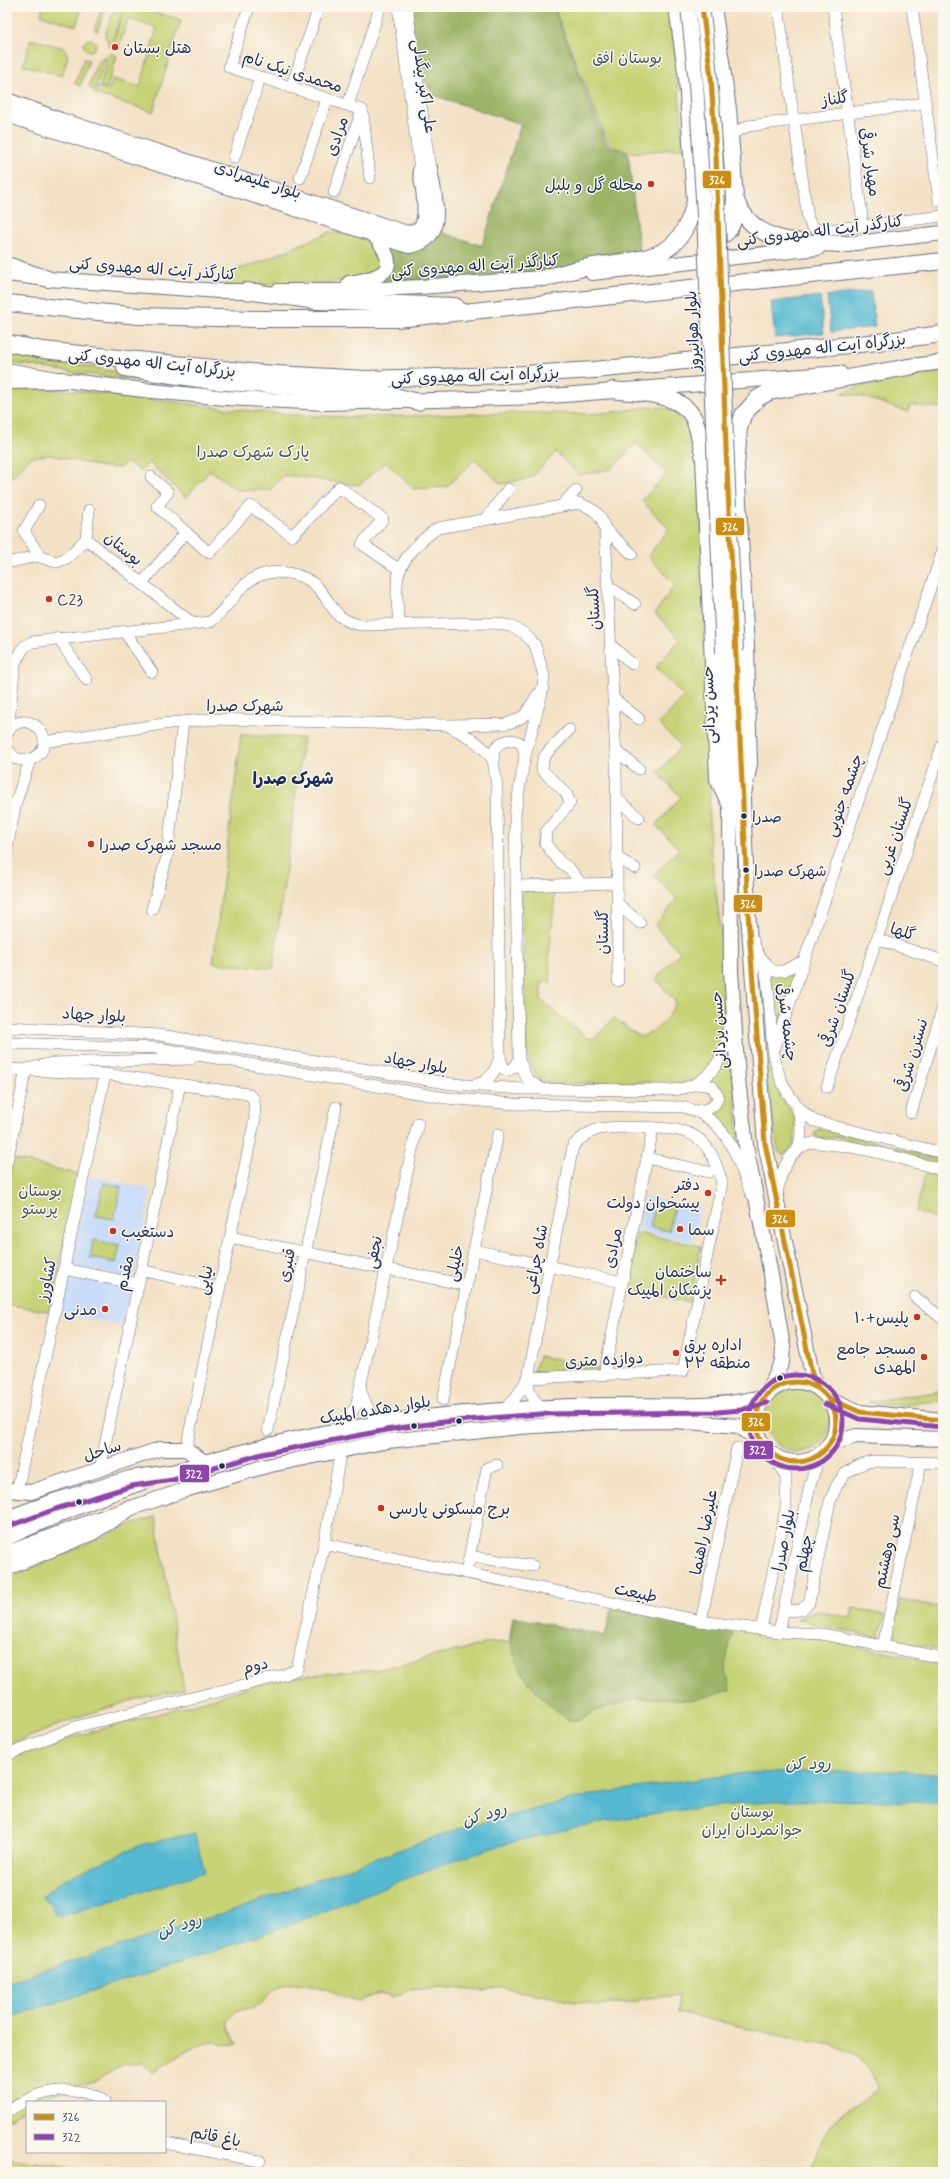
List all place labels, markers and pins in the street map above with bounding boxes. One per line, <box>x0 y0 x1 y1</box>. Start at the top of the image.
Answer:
place label: هتل بستان <box>123 38 191 59</box>
marker: هتل بستان <box>110 42 120 52</box>
place label: محله گل و بلبل <box>545 175 643 196</box>
marker: محله گل و بلبل <box>646 179 656 189</box>
place label: C23 <box>57 590 83 611</box>
marker: C23 <box>44 594 54 604</box>
place label: صدرا <box>752 808 782 828</box>
marker: صدرا <box>739 811 749 821</box>
place label: مسجد شهرک صدرا <box>99 835 222 856</box>
marker: مسجد شهرک صدرا <box>86 839 96 849</box>
place label: شهرک صدرا <box>754 862 827 882</box>
marker: شهرک صدرا <box>741 865 751 875</box>
place label: دفتر پیشخوان دولت <box>606 1175 700 1214</box>
marker: دفتر پیشخوان دولت <box>703 1188 713 1198</box>
place label: سما <box>688 1220 715 1241</box>
place label: دستغیب <box>121 1222 174 1243</box>
marker: سما <box>675 1224 685 1234</box>
marker: دستغیب <box>108 1226 118 1236</box>
place label: ساختمان پزشکان المپیک <box>627 1262 712 1301</box>
marker: ساختمان پزشکان المپیک <box>715 1274 727 1286</box>
place label: مدنی <box>64 1300 97 1321</box>
marker: مدنی <box>100 1304 110 1314</box>
place label: پلیس+۱۰ <box>854 1308 909 1329</box>
marker: پلیس+۱۰ <box>912 1312 922 1322</box>
place label: اداره برق منطقه ۲۲ <box>684 1335 750 1374</box>
place label: مسجد جامع المهدی <box>836 1339 916 1378</box>
marker: اداره برق منطقه ۲۲ <box>671 1348 681 1358</box>
marker: مسجد جامع المهدی <box>919 1352 929 1362</box>
unlabelled marker <box>775 1373 785 1383</box>
unlabelled marker <box>454 1416 464 1426</box>
unlabelled marker <box>409 1421 419 1431</box>
unlabelled marker <box>217 1461 227 1471</box>
unlabelled marker <box>74 1497 84 1507</box>
place label: برج مسکونی پارسی <box>389 1499 510 1520</box>
marker: برج مسکونی پارسی <box>376 1503 386 1513</box>

